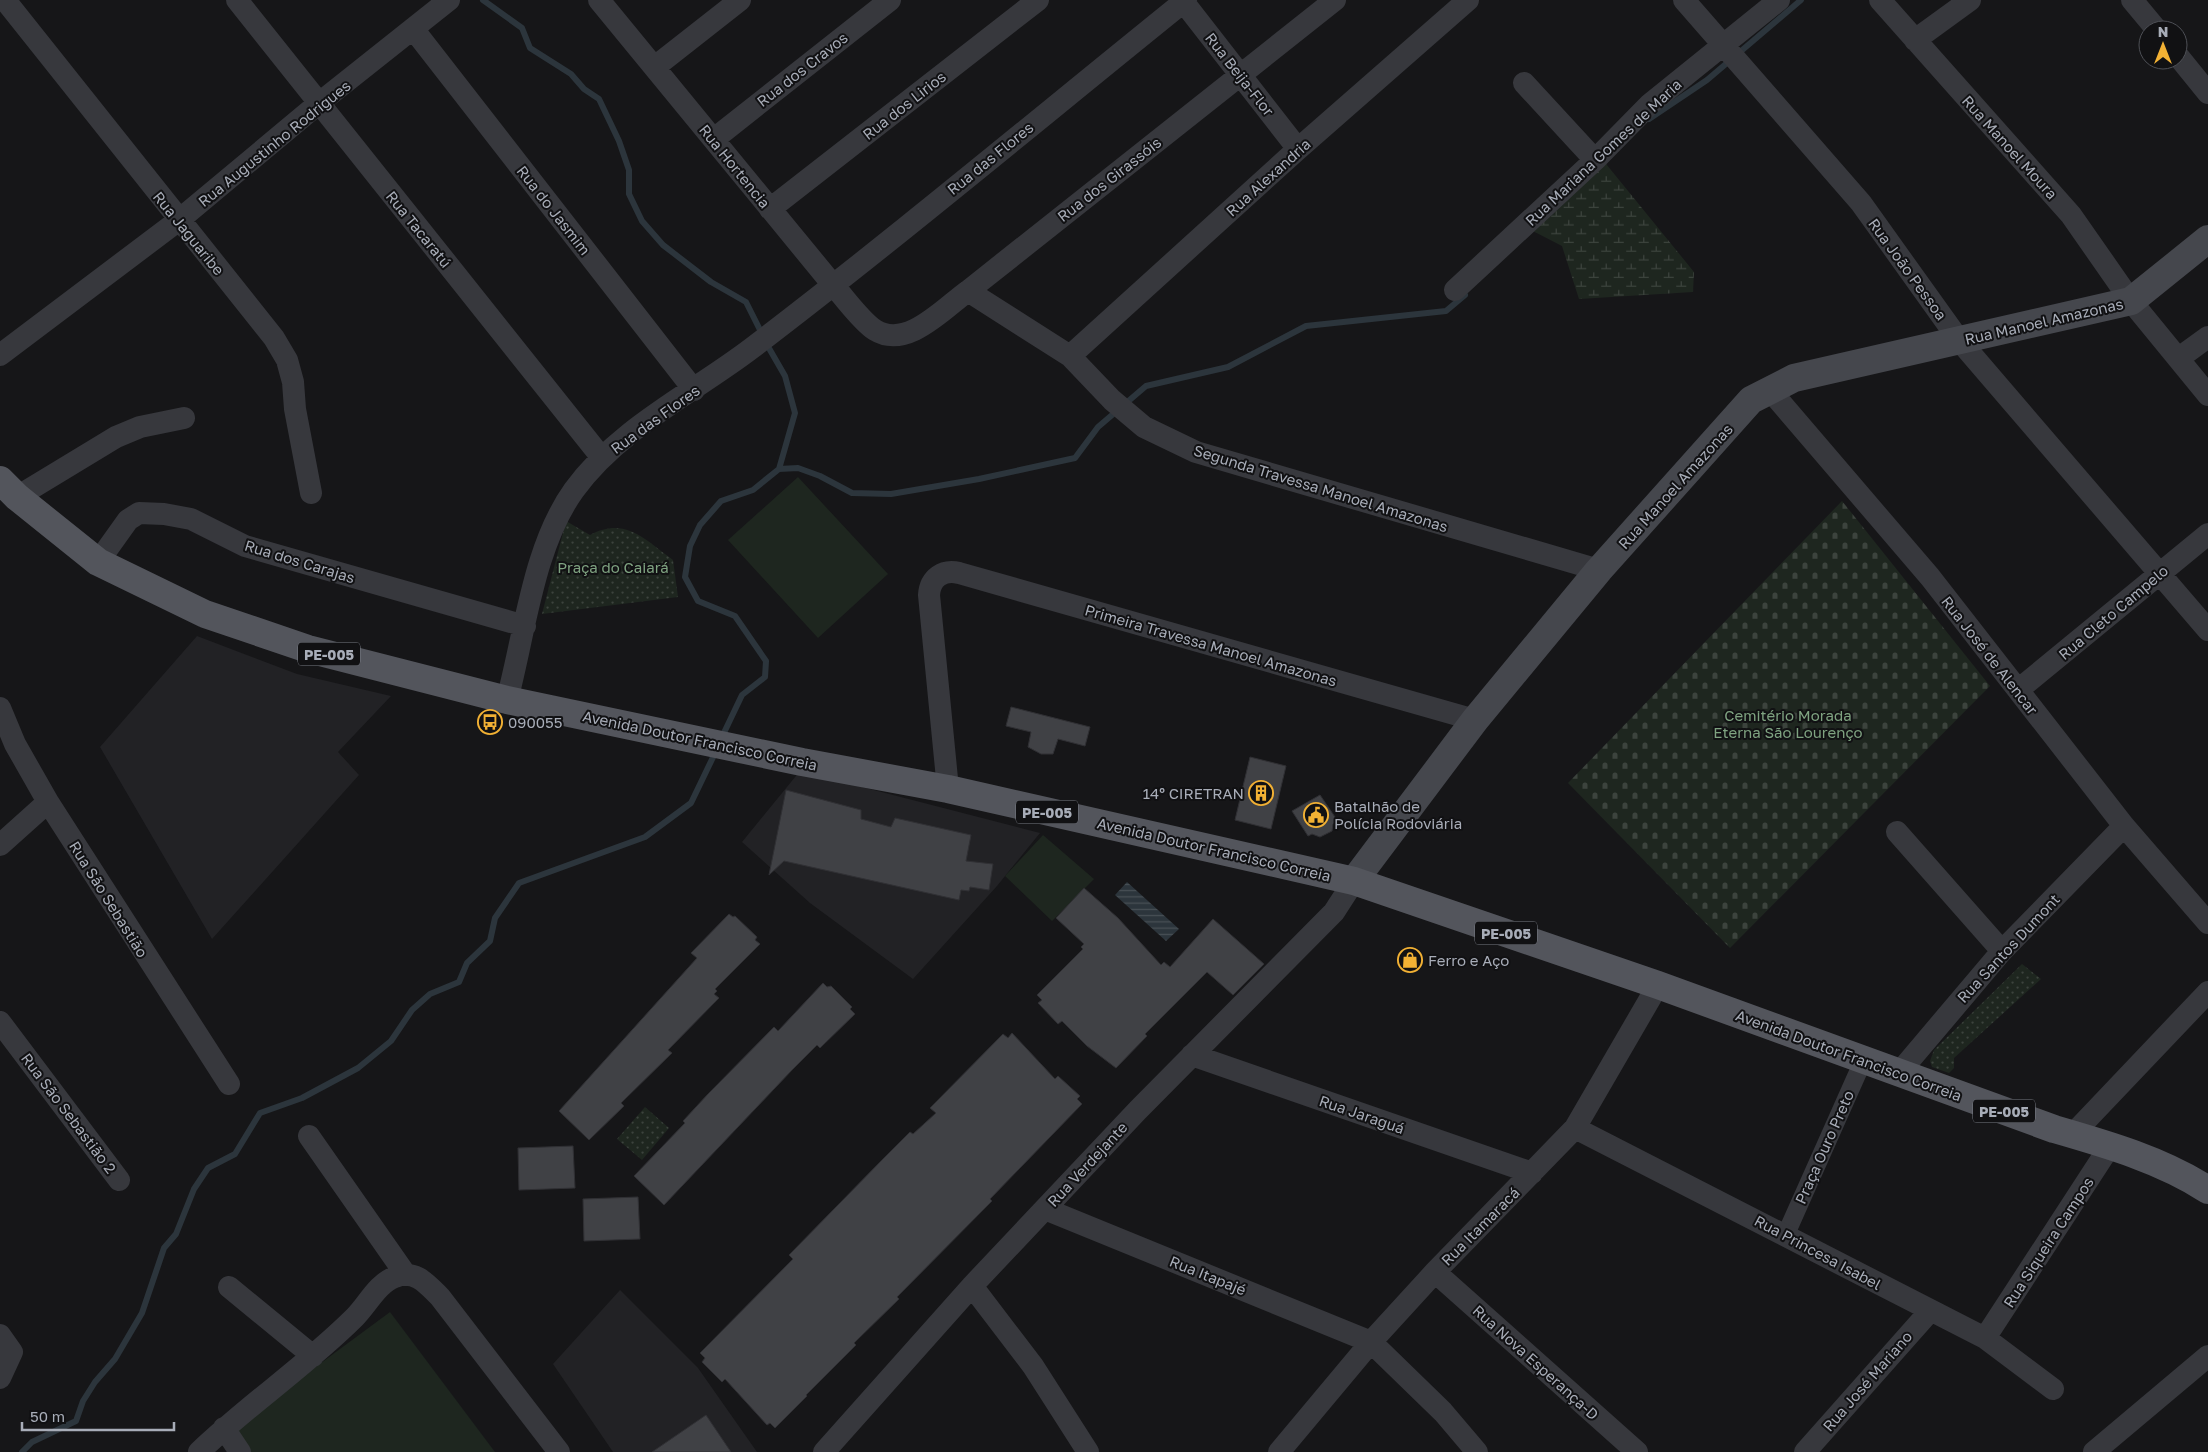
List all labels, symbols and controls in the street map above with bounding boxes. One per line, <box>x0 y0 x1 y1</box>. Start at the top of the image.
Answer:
north arrow <box>2138 20 2188 70</box>
text: N <box>2158 23 2168 40</box>
street label: Rua dos Cravos <box>753 28 851 110</box>
street label: Rua Beija-Flor <box>1202 29 1278 119</box>
street label: Rua dos Lirios <box>859 67 949 143</box>
street label: Rua Mariana Gomes de Maria <box>1521 75 1685 229</box>
street label: Rua Augustinho Rodrigues <box>194 76 354 210</box>
street label: Rua Manoel Moura <box>1959 91 2061 203</box>
street label: Rua das Flores <box>943 118 1037 198</box>
street label: Rua Hortencia <box>696 121 774 211</box>
street label: Rua dos Girassóis <box>1054 133 1165 225</box>
street label: Rua Alexandria <box>1222 134 1314 220</box>
street label: Rua do Jasmim <box>514 162 594 258</box>
street label: Rua Jaguaribe <box>150 187 228 279</box>
street label: Rua Tacaratú <box>383 187 455 271</box>
street label: Rua João Pessoa <box>1865 215 1951 323</box>
street label: Rua Manoel Amazonas <box>1963 294 2125 348</box>
street label: Rua das Flores <box>607 381 703 457</box>
street label: Rua Manoel Amazonas <box>1614 420 1736 552</box>
street label: Segunda Travessa Manoel Amazonas <box>1192 441 1450 535</box>
street label: Rua dos Carajas <box>243 536 357 586</box>
park label: Praça do Caiará <box>557 558 669 576</box>
street label: Rua Cleto Campelo <box>2055 561 2171 663</box>
street label: Rua José de Alencar <box>1938 592 2042 718</box>
street label: Primeira Travessa Manoel Amazonas <box>1083 600 1339 690</box>
road number: PE-005 <box>298 642 360 666</box>
street label: Avenida Doutor Francisco Correia <box>581 706 819 774</box>
park label: Cemitério Morada Eterna São Lourenço <box>1713 706 1863 741</box>
bus stop icon: 090055 <box>477 709 503 735</box>
place label: 090055 <box>508 713 562 731</box>
building icon: 14º CIRETRAN <box>1248 780 1274 806</box>
place label: 14º CIRETRAN <box>1143 784 1244 802</box>
place label: Batalhão de Polícia Rodoviária <box>1334 797 1462 832</box>
road number: PE-005 <box>1016 800 1078 824</box>
public building icon: Batalhão de Polícia Rodoviária <box>1303 802 1329 828</box>
street label: Avenida Doutor Francisco Correia <box>1095 813 1333 885</box>
street label: Rua São Sebastião <box>66 838 152 960</box>
street label: Rua Santos Dumont <box>1953 890 2063 1006</box>
road number: PE-005 <box>1475 921 1537 944</box>
shop icon: Ferro e Aço <box>1397 947 1423 973</box>
place label: Ferro e Aço <box>1428 951 1509 969</box>
street label: Avenida Doutor Francisco Correia <box>1734 1006 1964 1104</box>
street label: Rua São Sebastião 2 <box>18 1049 120 1177</box>
street label: Praça Ouro Preto <box>1791 1087 1857 1207</box>
street label: Rua Jaraguá <box>1317 1091 1407 1137</box>
road number: PE-005 <box>1973 1100 2035 1122</box>
street label: Rua Verdejante <box>1043 1118 1131 1210</box>
street label: Rua Siqueira Campos <box>1999 1173 2097 1311</box>
street label: Rua Itamaracá <box>1437 1183 1523 1269</box>
street label: Rua Princesa Isabel <box>1752 1211 1885 1293</box>
street label: Rua Itapajé <box>1167 1252 1249 1299</box>
street label: Rua Nova Esperança-D <box>1469 1301 1603 1423</box>
street label: Rua José Mariano <box>1819 1327 1915 1435</box>
scale bar <box>22 1400 175 1432</box>
text: 50 m <box>30 1407 65 1425</box>

